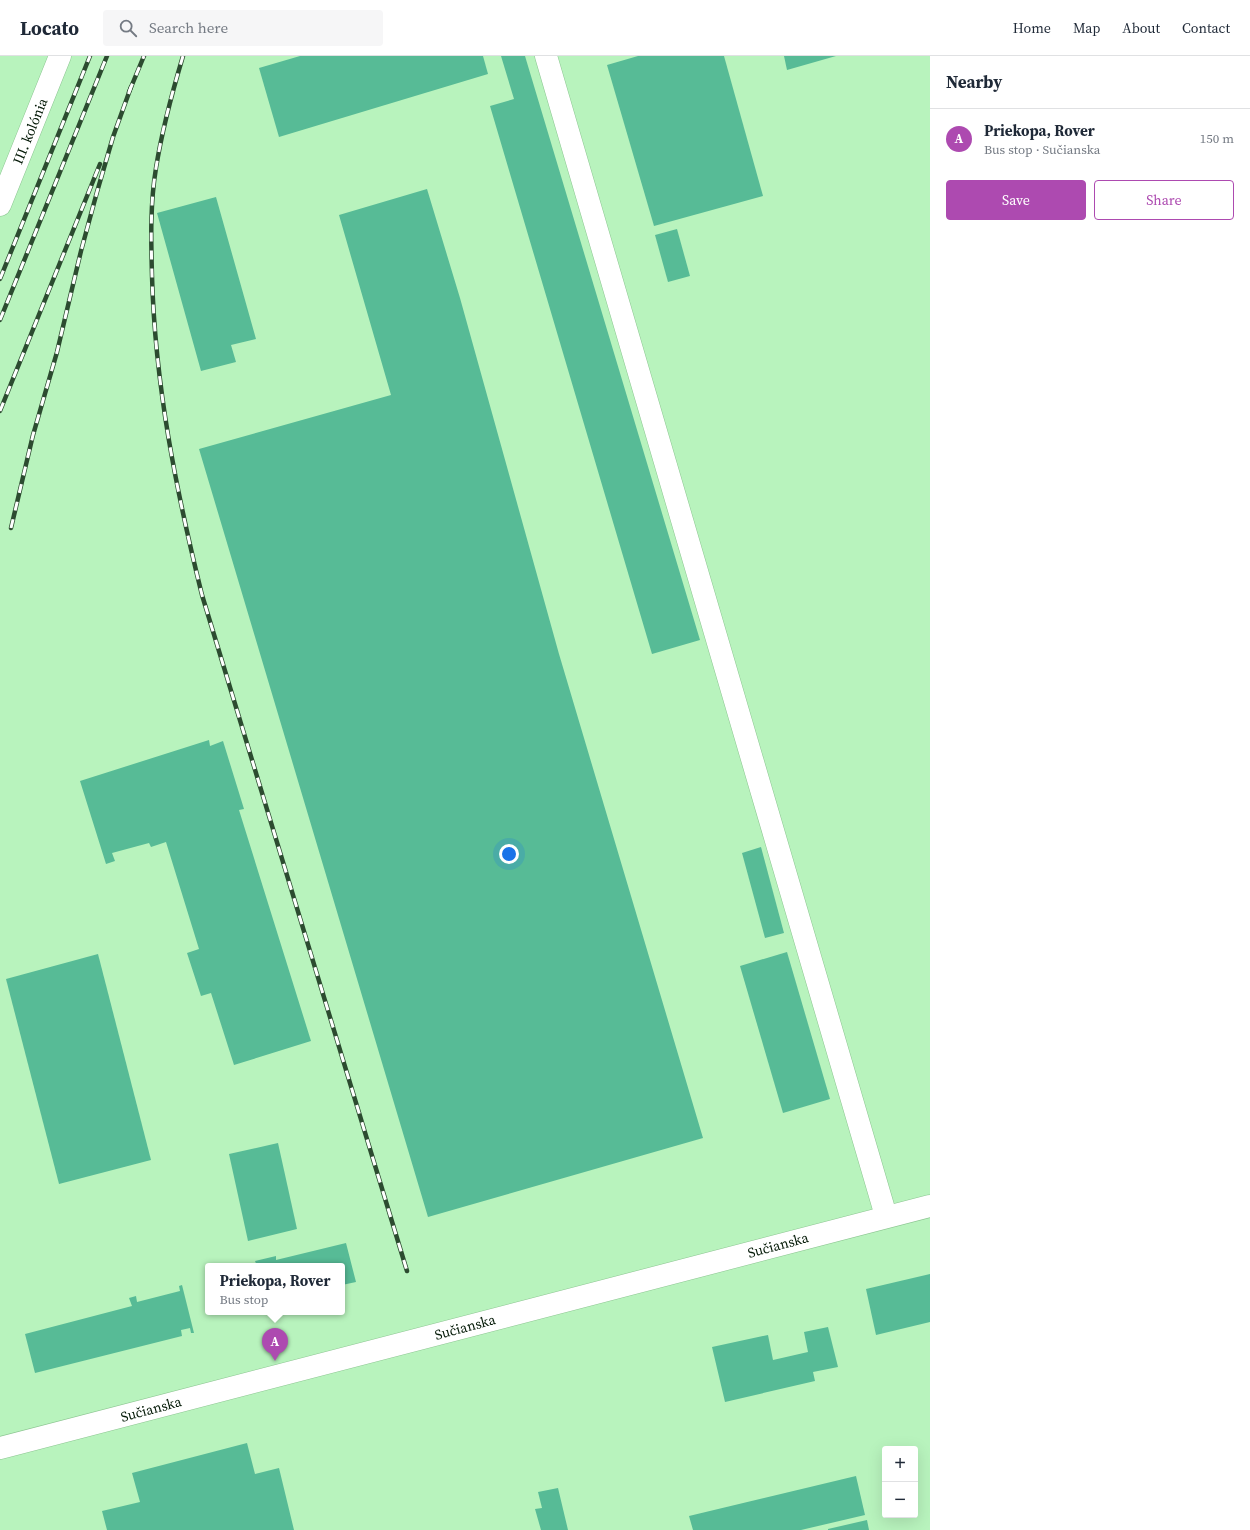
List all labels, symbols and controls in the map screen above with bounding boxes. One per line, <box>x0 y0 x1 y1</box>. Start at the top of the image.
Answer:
search box <box>103 10 383 46</box>
text: Locato <box>20 15 79 41</box>
icon: search <box>117 17 139 39</box>
text: Search here <box>149 17 228 38</box>
text: Home <box>1013 18 1051 38</box>
text: Map <box>1073 18 1100 38</box>
text: About <box>1122 18 1160 38</box>
text: Contact <box>1182 18 1230 38</box>
text: Nearby <box>946 70 1002 94</box>
street label: III. kolónia <box>8 94 53 167</box>
text: Priekopa, Rover <box>984 120 1095 141</box>
text: A <box>955 130 963 147</box>
text: 150 m <box>1200 130 1234 147</box>
text: Bus stop · Sučianska <box>984 141 1100 158</box>
button: Save <box>946 180 1086 220</box>
button: Share <box>1094 180 1234 220</box>
your location <box>499 844 519 864</box>
street label: Sučianska <box>745 1227 812 1263</box>
popup <box>205 1263 345 1315</box>
text: Priekopa, Rover <box>220 1270 330 1291</box>
text: Bus stop <box>220 1291 268 1308</box>
street label: Sučianska <box>432 1309 499 1345</box>
pin: A <box>262 1328 288 1361</box>
street label: Sučianska <box>118 1391 185 1427</box>
map controls <box>882 1446 918 1518</box>
button: + <box>882 1446 918 1482</box>
button: − <box>882 1482 918 1518</box>

